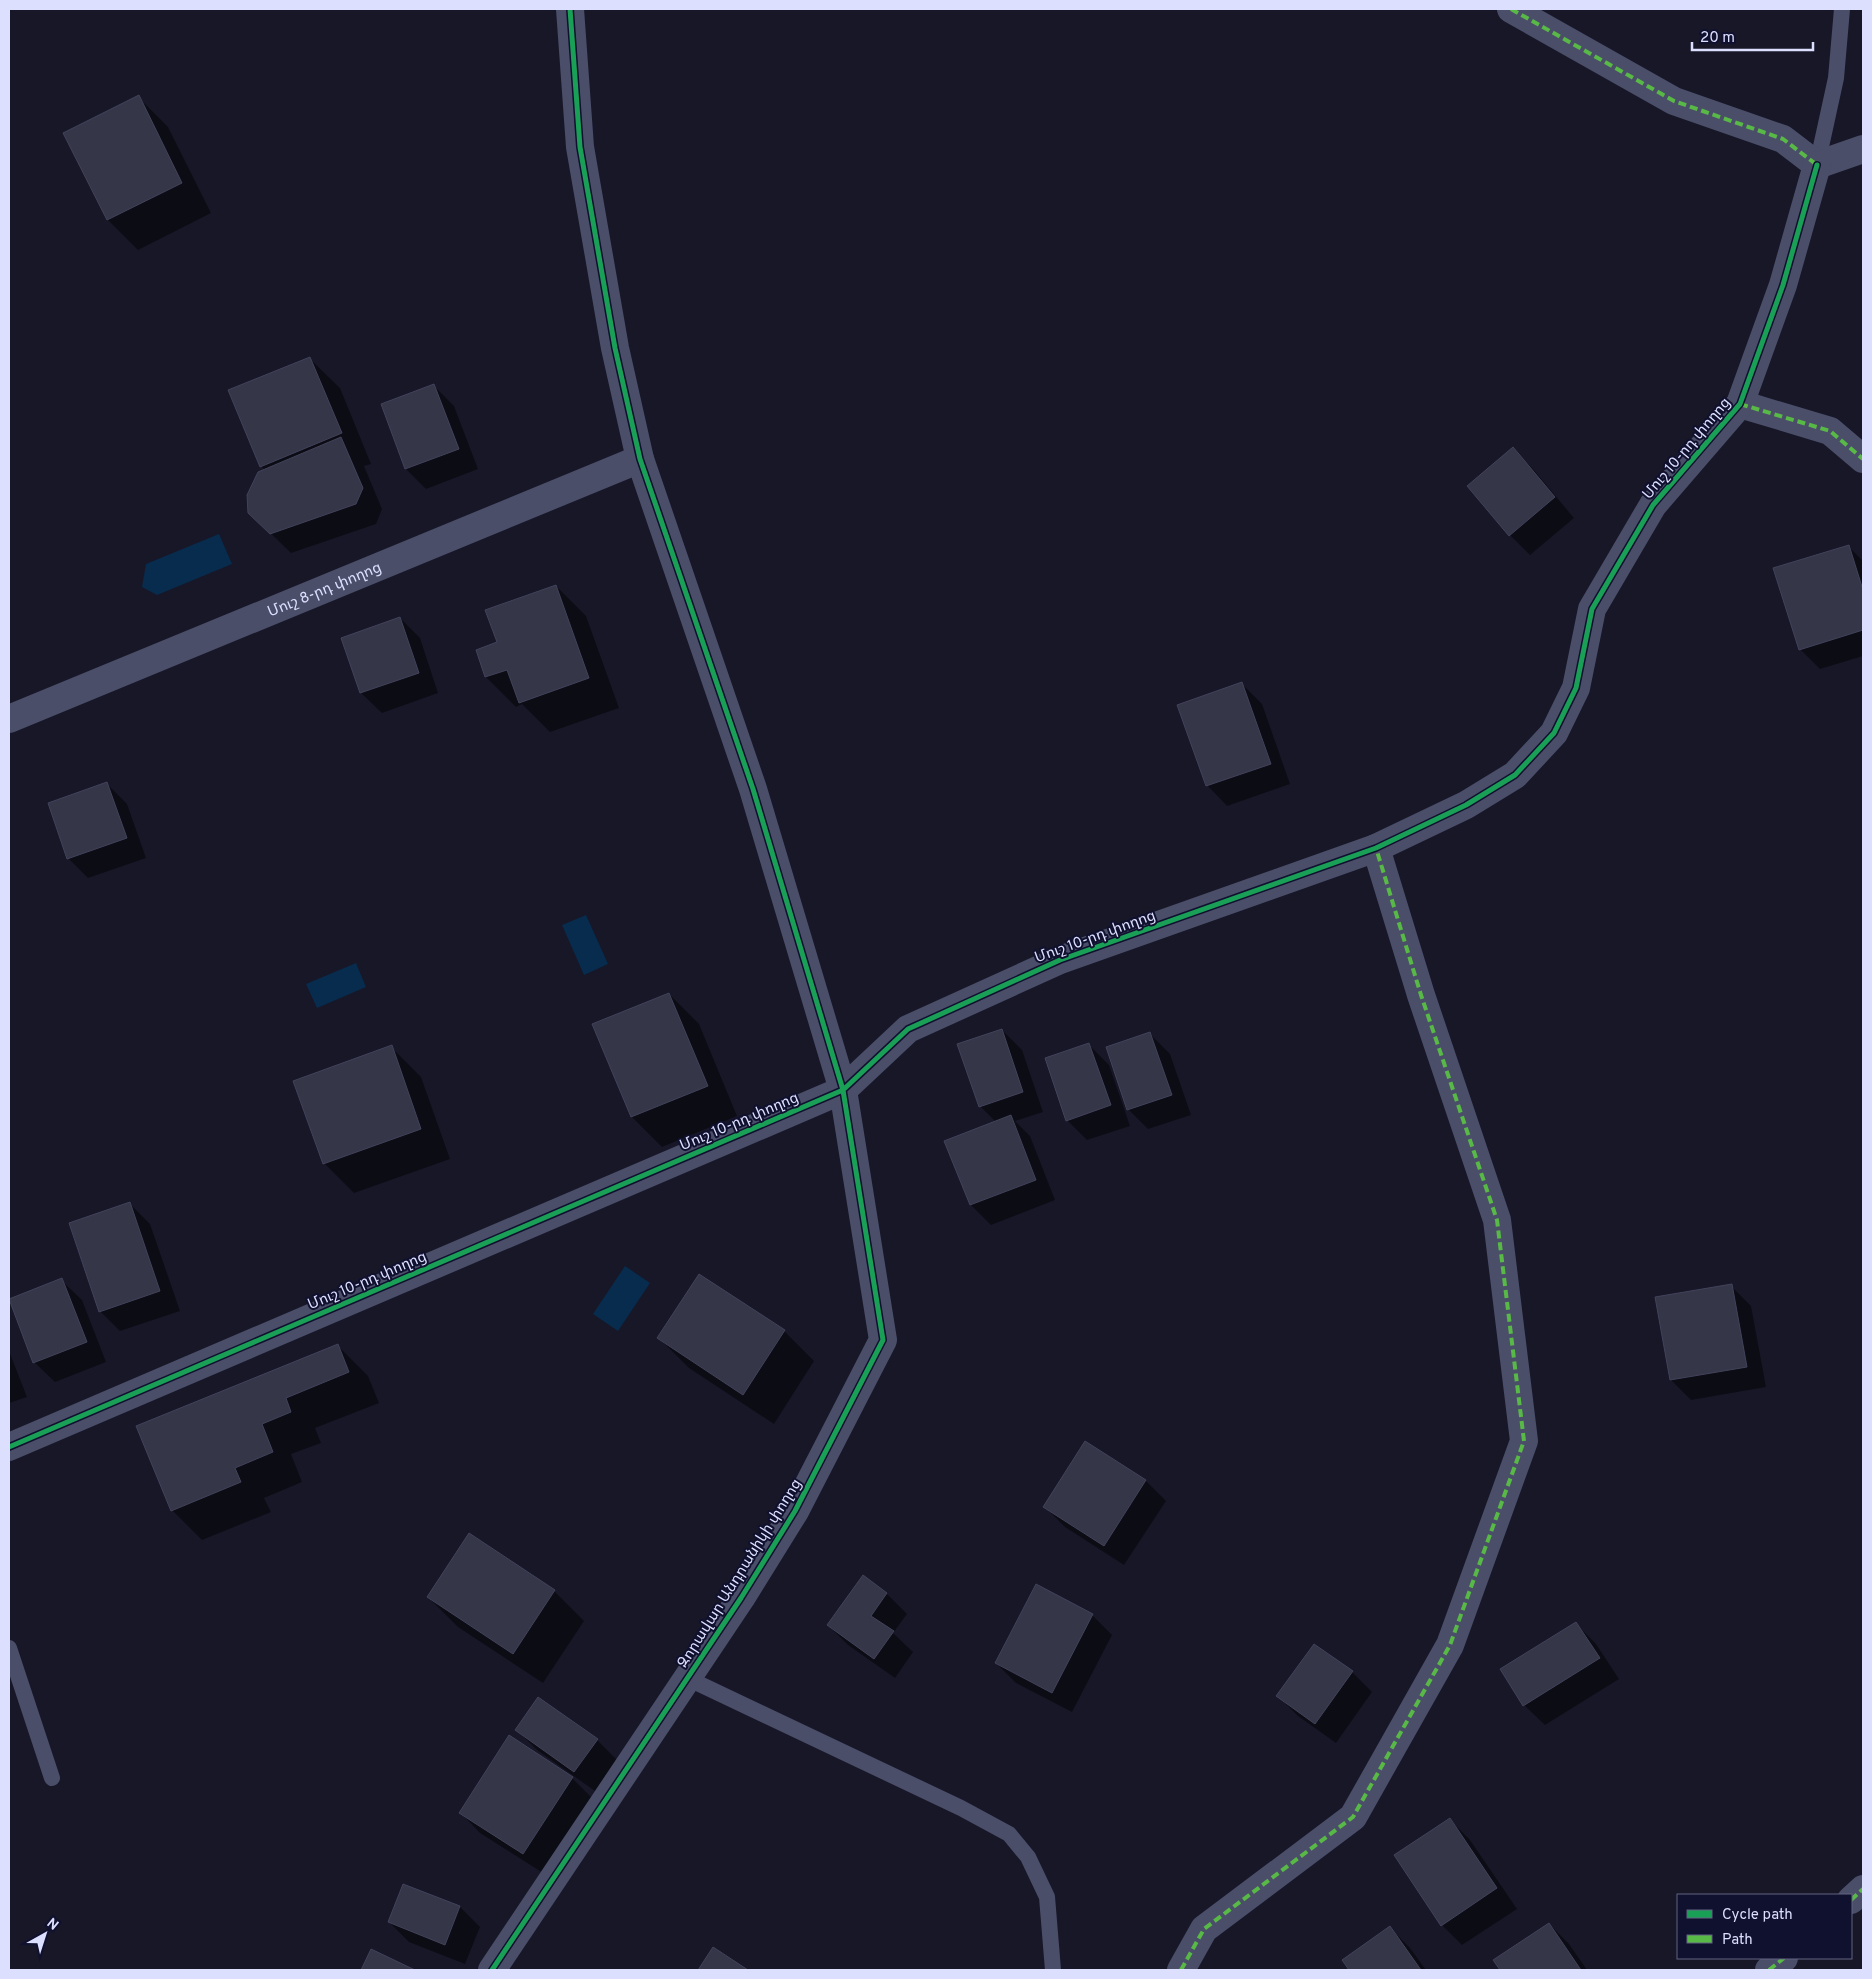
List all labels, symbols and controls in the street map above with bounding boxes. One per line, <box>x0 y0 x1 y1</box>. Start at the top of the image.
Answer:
scale bar <box>1692 20 1813 52</box>
text: 20 m <box>1700 29 1735 48</box>
street label: Մուշ 10-րդ փողոց <box>1639 394 1735 504</box>
street label: Մուշ 8-րդ փողոց <box>265 559 385 622</box>
street label: Մուշ 10-րդ փողոց <box>1032 907 1159 968</box>
street label: Մուշ 10-րդ փողոց <box>677 1089 802 1156</box>
street label: Մուշ 10-րդ փողոց <box>305 1248 430 1315</box>
street label: Զորավար Անդրանիկի փողոց <box>674 1476 807 1672</box>
legend <box>1677 1894 1852 1959</box>
text: Cycle path <box>1722 1906 1793 1925</box>
north arrow <box>20 1909 70 1959</box>
text: N <box>43 1915 61 1935</box>
text: Path <box>1722 1931 1753 1950</box>

